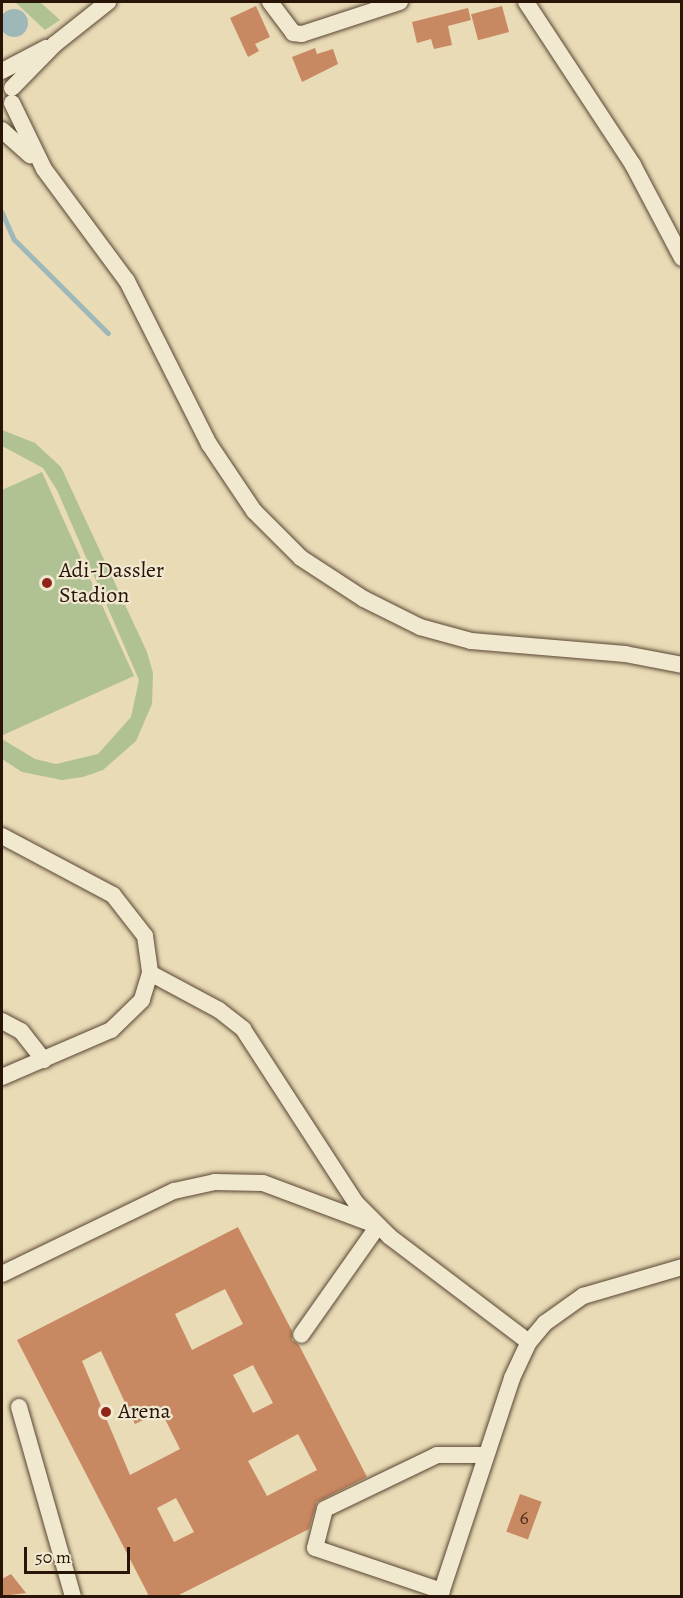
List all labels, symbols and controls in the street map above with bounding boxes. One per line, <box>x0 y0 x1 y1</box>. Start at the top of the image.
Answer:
place label: Adi-Dassler Stadion <box>59 557 164 608</box>
marker: Adi-Dassler Stadion <box>40 576 54 590</box>
place label: Arena <box>118 1399 171 1425</box>
marker: Arena <box>99 1405 113 1419</box>
house number: 6 <box>519 1505 529 1529</box>
scale bar <box>27 1535 134 1573</box>
text: 50 m <box>35 1545 71 1569</box>

